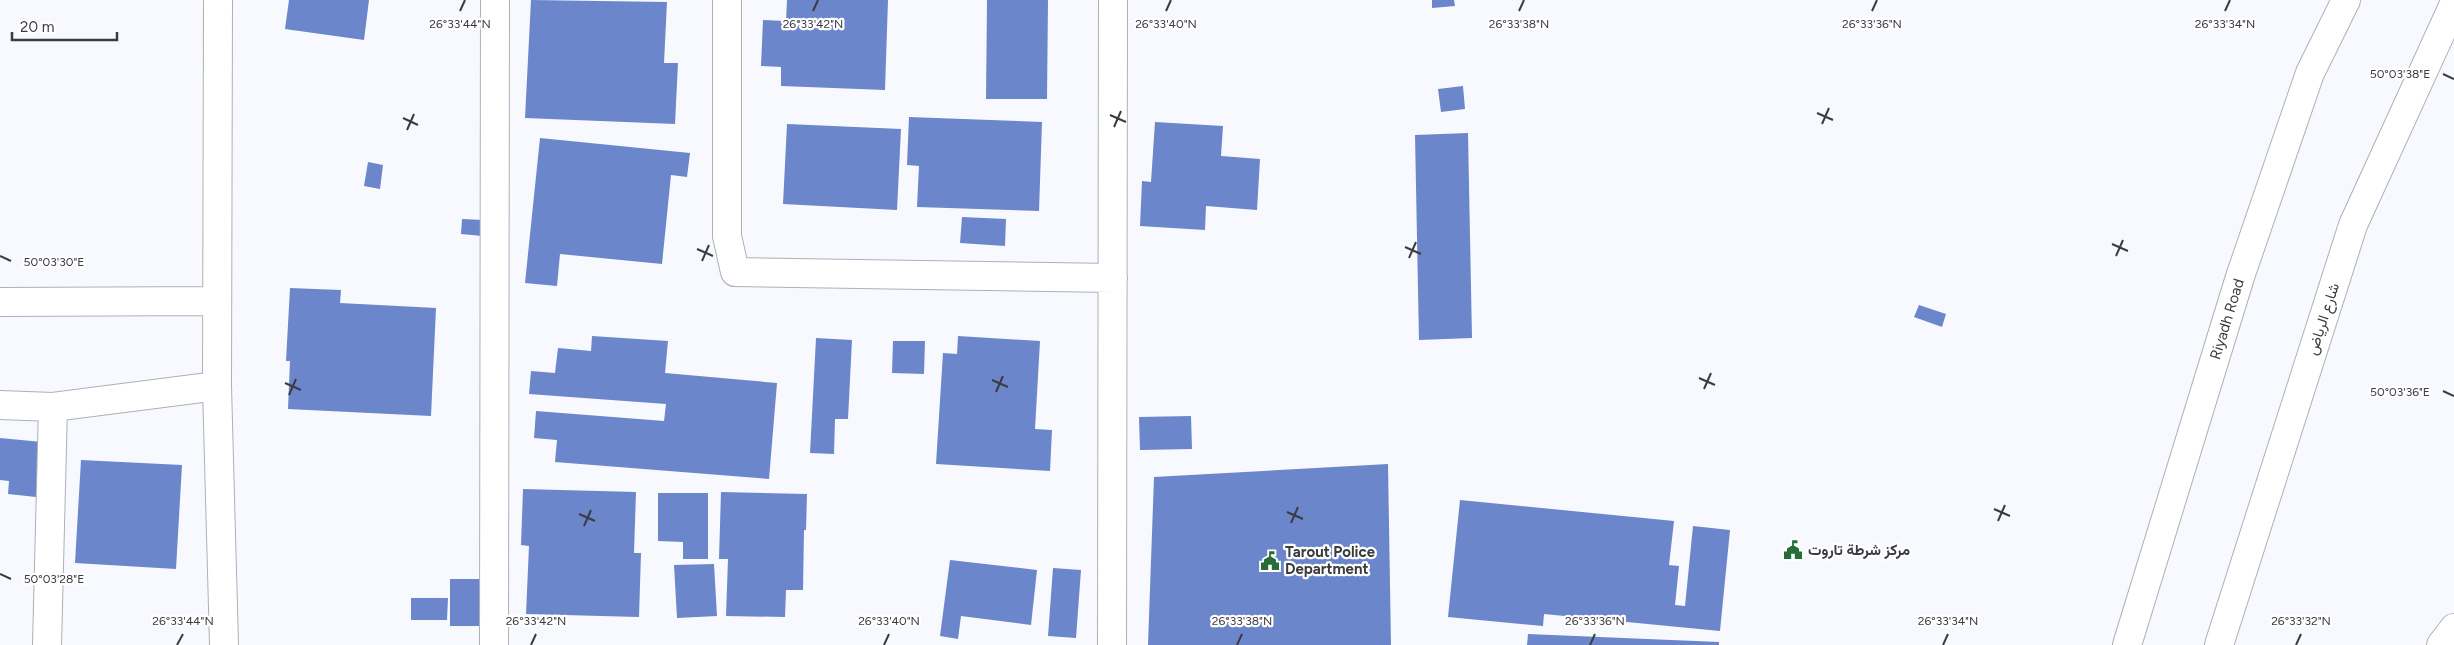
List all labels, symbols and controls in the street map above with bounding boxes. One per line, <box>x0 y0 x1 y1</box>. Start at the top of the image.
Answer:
scale bar <box>12 10 118 42</box>
text: 26°33'44"N <box>429 17 491 31</box>
text: 26°33'42"N <box>783 17 843 31</box>
text: 26°33'40"N <box>1135 17 1197 31</box>
text: 26°33'38"N <box>1489 17 1549 31</box>
text: 26°33'36"N <box>1842 17 1902 31</box>
text: 26°33'34"N <box>2195 17 2255 31</box>
text: 20 m <box>20 18 54 36</box>
text: 50°03'38"E <box>2370 67 2430 81</box>
text: 50°03'30"E <box>24 255 84 269</box>
street label: Riyadh Road <box>2206 276 2248 362</box>
street label: شارع الرياض <box>2303 280 2345 358</box>
text: 50°03'36"E <box>2370 385 2430 399</box>
public building icon: مركز شرطة تاروت <box>1782 539 1804 561</box>
place label: مركز شرطة تاروت <box>1808 541 1910 559</box>
place label: Tarout Police Department <box>1285 543 1376 578</box>
public building icon: Tarout Police Department <box>1259 550 1281 572</box>
text: 50°03'28"E <box>24 572 84 586</box>
text: 26°33'44"N <box>152 614 214 628</box>
text: 26°33'42"N <box>506 614 566 628</box>
text: 26°33'40"N <box>858 614 920 628</box>
text: 26°33'38"N <box>1212 614 1272 628</box>
text: 26°33'36"N <box>1565 614 1625 628</box>
text: 26°33'34"N <box>1918 614 1978 628</box>
text: 26°33'32"N <box>2271 614 2331 628</box>

